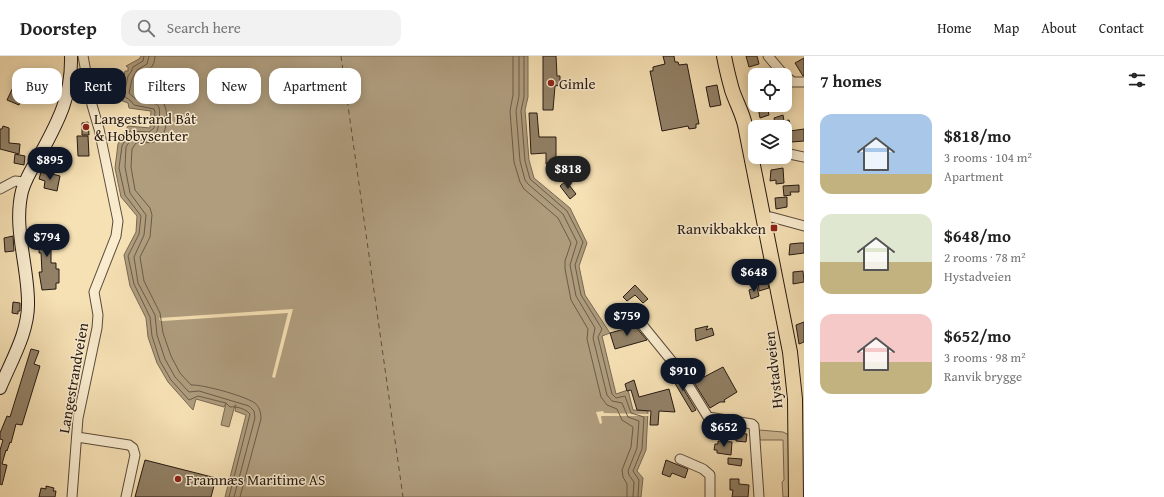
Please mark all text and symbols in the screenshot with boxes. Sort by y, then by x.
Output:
search box [121,10,401,46]
text: Doorstep [20,14,97,42]
icon: search [135,17,157,39]
text: Search here [167,17,241,38]
text: Home [937,18,972,38]
text: Map [994,18,1019,38]
text: About [1041,18,1077,38]
text: Contact [1099,18,1144,38]
chip: Buy [12,68,62,104]
chip: Rent [70,68,126,104]
chip: Filters [134,68,199,104]
chip: New [207,68,261,104]
chip: Apartment [269,68,361,104]
map controls [748,68,792,164]
button: locate [748,68,792,112]
text: 7 homes [820,68,882,93]
icon: filters [1126,69,1148,91]
place label: Gimle [559,73,596,94]
marker: Gimle [546,78,556,88]
place label: Langestrand Båt & Hobbysenter [94,108,197,146]
button: layers [748,120,792,164]
marker: Langestrand Båt & Hobbysenter [81,122,91,132]
text: $818/mo [944,123,1011,148]
icon: home [852,130,900,178]
pin: $895 [26,147,74,181]
text: 3 rooms · 104 m² [944,148,1032,167]
text: $895 [37,150,63,169]
pin: $818 [544,156,592,190]
text: $818 [555,159,581,178]
text: Apartment [944,167,1004,186]
place label: Ranvikbakken [677,218,767,239]
marker: Ranvikbakken [769,223,779,233]
text: $648/mo [944,223,1011,248]
pin: $794 [23,224,71,258]
text: $794 [34,227,60,246]
icon: home [852,230,900,278]
text: 2 rooms · 78 m² [944,248,1026,267]
pin: $648 [730,259,778,293]
text: $648 [741,262,767,281]
text: Hystadveien [944,267,1011,286]
pin: $759 [603,303,651,337]
text: $759 [614,306,640,325]
street label: Langestrandveien [53,320,93,435]
text: $652/mo [944,323,1011,348]
street label: Hystadveien [758,330,787,410]
icon: home [852,330,900,378]
text: 3 rooms · 98 m² [944,348,1026,367]
pin: $910 [659,358,707,392]
text: $910 [670,361,696,380]
text: Ranvik brygge [944,367,1022,386]
pin: $652 [700,414,748,448]
text: $652 [711,417,737,436]
place label: Framnæs Maritime AS [186,469,325,490]
marker: Framnæs Maritime AS [173,474,183,484]

